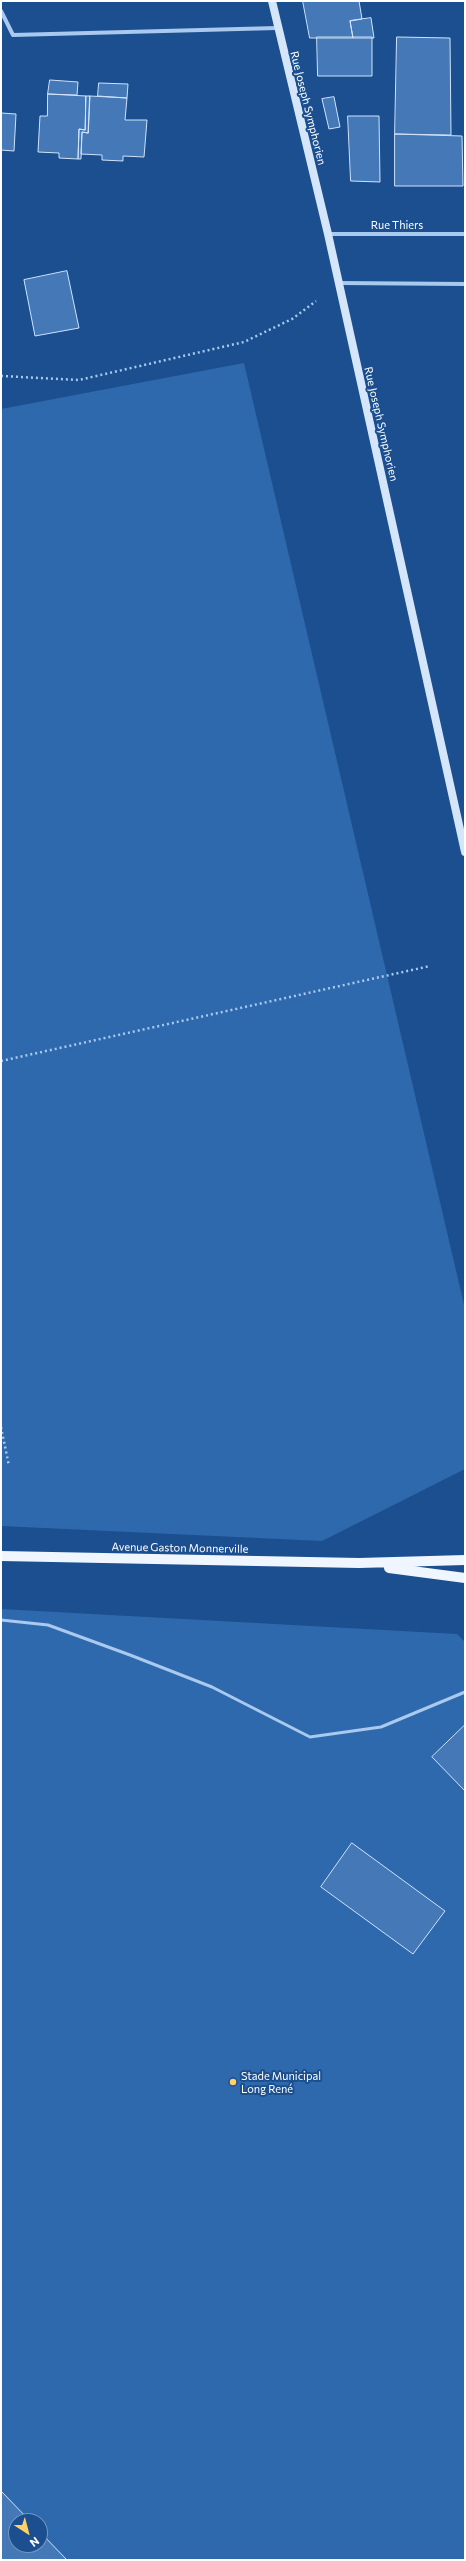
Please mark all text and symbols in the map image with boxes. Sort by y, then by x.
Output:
street label: Rue Joseph Symphorien [287,50,329,166]
street label: Rue Thiers [371,218,423,232]
street label: Rue Joseph Symphorien [361,366,401,482]
street label: Avenue Gaston Monnerville [112,1540,248,1556]
place label: Stade Municipal Long René [241,2069,321,2095]
marker: Stade Municipal Long René [228,2077,238,2087]
north arrow [8,2513,48,2553]
text: N [28,2535,42,2550]

